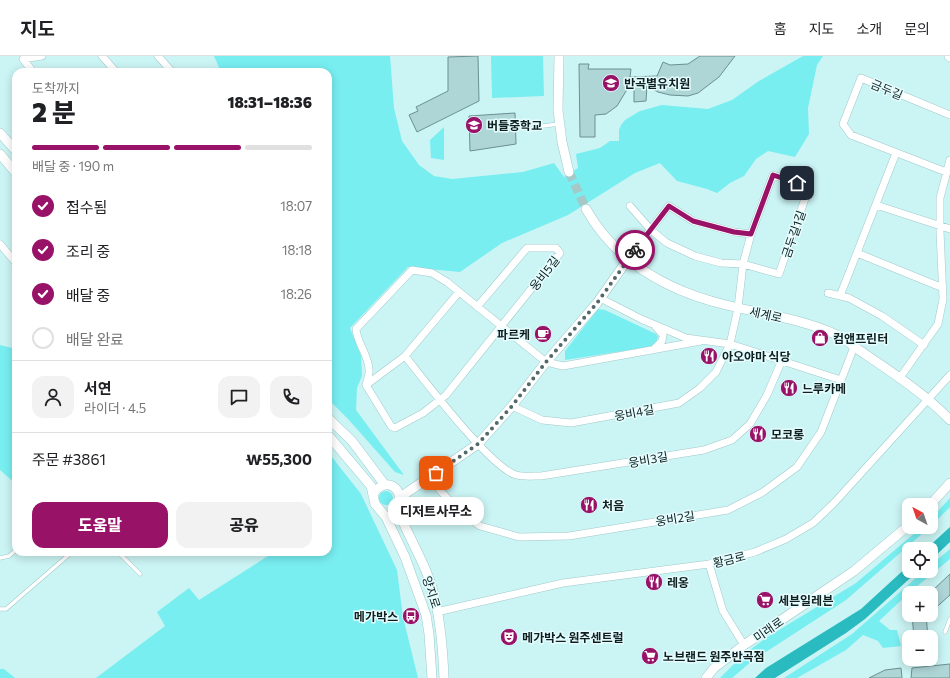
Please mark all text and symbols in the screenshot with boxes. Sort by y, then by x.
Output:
text: 지도 [20,17,55,40]
text: 홈 [774,20,787,37]
text: 지도 [809,20,834,37]
text: 소개 [856,20,882,37]
text: 문의 [904,20,930,37]
school or university icon: 반곡별유치원 [601,73,621,93]
place label: 반곡별유치원 [624,76,690,90]
street label: 금두길 [869,76,905,102]
text: 도착까지 [32,80,80,96]
text: 18:31–18:36 [227,93,312,111]
text: 2 분 [32,96,76,127]
school or university icon: 버들중학교 [464,115,484,135]
place label: 버들중학교 [487,118,542,132]
text: 배달 중 · 190 m [32,158,114,174]
pin [780,166,814,200]
icon: home [786,172,808,194]
icon: check [32,195,54,217]
text: 접수됨 [66,198,107,216]
text: 18:07 [280,198,312,214]
street label: 금두길1길 [778,208,808,260]
courier [615,230,655,270]
icon: check [32,239,54,261]
icon: bike [624,239,646,261]
text: 조리 중 [66,242,110,260]
text: 18:18 [282,242,312,258]
street label: 웅비5길 [526,253,562,293]
icon: check [32,283,54,305]
text: 배달 중 [66,286,110,304]
text: 18:26 [280,286,312,302]
street label: 세계로 [748,303,784,325]
cafe icon: 파르케 [533,324,553,344]
place label: 파르케 [497,327,530,341]
shop icon: 컴앤프린터 [810,328,830,348]
text: 배달 완료 [66,330,124,348]
place label: 컴앤프린터 [833,331,888,345]
restaurant icon: 아오야마 식당 [699,346,719,366]
place label: 아오야마 식당 [722,349,791,363]
button: person [32,376,74,418]
button: chat [218,376,260,418]
button: phone [270,376,312,418]
restaurant icon: 느루카메 [779,378,799,398]
text: 서연 [84,379,112,397]
place label: 느루카메 [802,381,846,395]
text: 라이더 · 4.5 [84,400,146,416]
street label: 웅비4길 [613,401,655,423]
restaurant icon: 모코롱 [748,424,768,444]
place label: 모코롱 [771,427,804,441]
street label: 웅비3길 [627,449,669,469]
text: 주문 #3861 [32,450,106,468]
text: ₩55,300 [246,450,312,468]
pin [419,456,453,490]
icon: bag [425,462,447,484]
restaurant icon: 처음 [579,495,599,515]
callout: 디저트사무소 [388,497,484,525]
place label: 처음 [602,498,624,512]
north arrow [902,498,938,534]
map controls [902,498,938,666]
button: 도움말 [32,502,168,548]
button: 공유 [176,502,312,548]
text: 디저트사무소 [400,503,472,519]
street label: 웅비2길 [654,508,696,528]
button: locate [902,542,938,578]
street label: 황금로 [711,548,747,570]
restaurant icon: 레옹 [644,572,664,592]
street label: 양지로 [420,574,444,610]
place label: 레옹 [667,575,689,589]
button: + [902,586,938,622]
supermarket icon: 세븐일레븐 [755,590,775,610]
place label: 세븐일레븐 [778,593,833,607]
bus stop icon: 메가박스 [401,606,421,626]
place label: 메가박스 [354,609,398,623]
street label: 미래로 [750,614,786,644]
theatre icon: 메가박스 원주센트럴 [499,627,519,647]
place label: 메가박스 원주센트럴 [522,630,624,644]
button: − [902,630,938,666]
supermarket icon: 노브랜드 원주반곡점 [640,646,660,666]
place label: 노브랜드 원주반곡점 [663,649,765,663]

